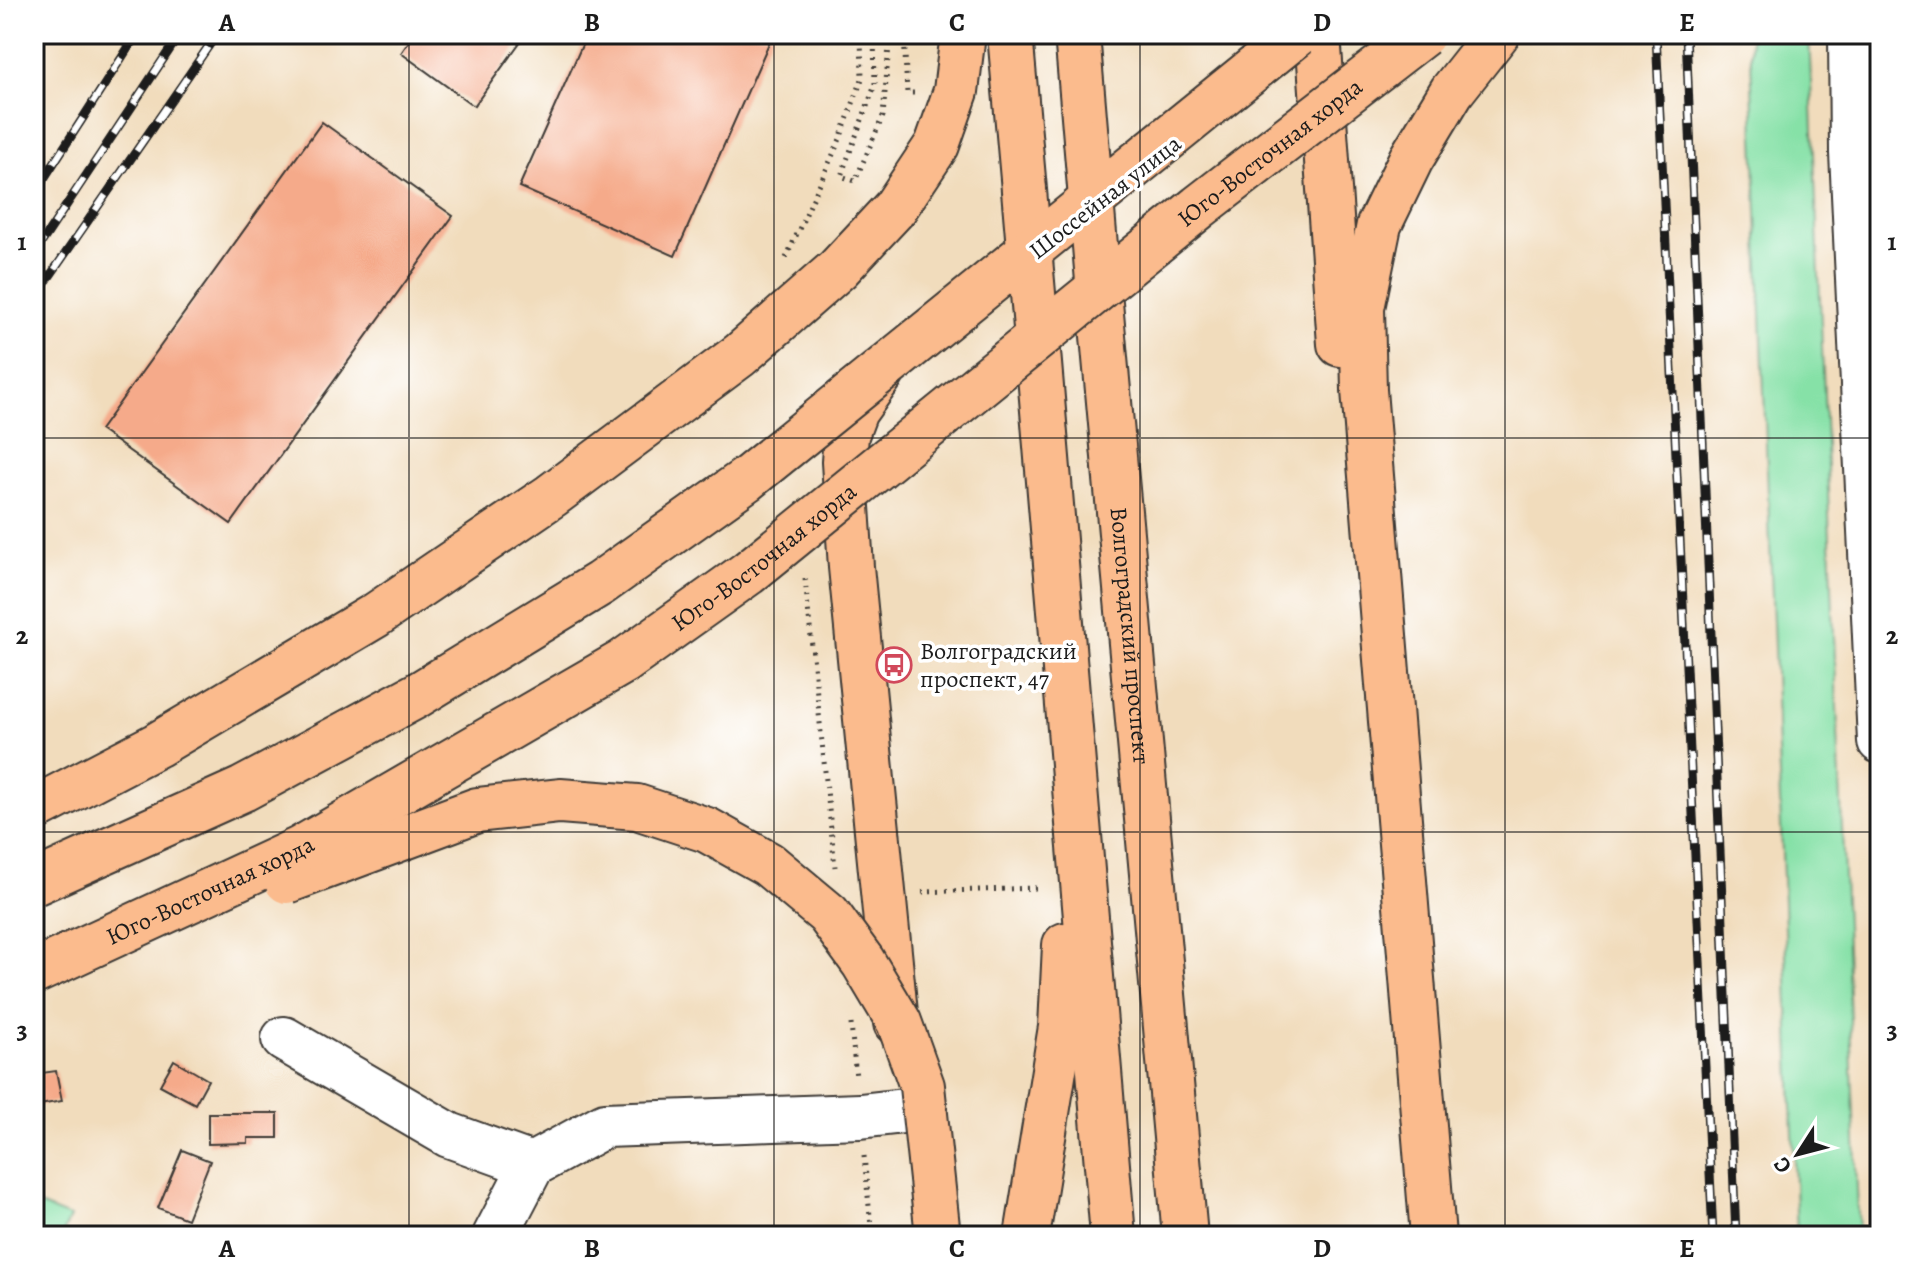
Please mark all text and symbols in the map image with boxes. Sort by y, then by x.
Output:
text: A [218,5,236,40]
text: B [584,5,600,40]
text: C [949,5,965,40]
text: D [1313,5,1331,40]
text: E [1679,5,1695,40]
street label: Юго-Восточная хорда [1171,71,1369,234]
street label: Шоссейная улица [1022,127,1188,267]
text: 1 [17,224,27,259]
text: 1 [1887,224,1897,259]
street label: Юго-Восточная хорда [665,475,863,639]
street label: Волгоградский проспект [1103,506,1158,766]
text: 2 [16,618,29,653]
text: 2 [1886,618,1899,653]
place label: Волгоградский проспект, 47 [920,635,1077,695]
bus stop icon: Волгоградский проспект, 47 [875,646,913,684]
street label: Юго-Восточная хорда [101,828,320,953]
text: 3 [16,1012,28,1047]
text: 3 [1886,1012,1898,1047]
north arrow [1758,1114,1838,1194]
text: С [1767,1151,1799,1179]
text: A [218,1231,236,1266]
text: B [584,1231,600,1266]
text: C [949,1231,965,1266]
text: D [1313,1231,1331,1266]
text: E [1679,1231,1695,1266]

